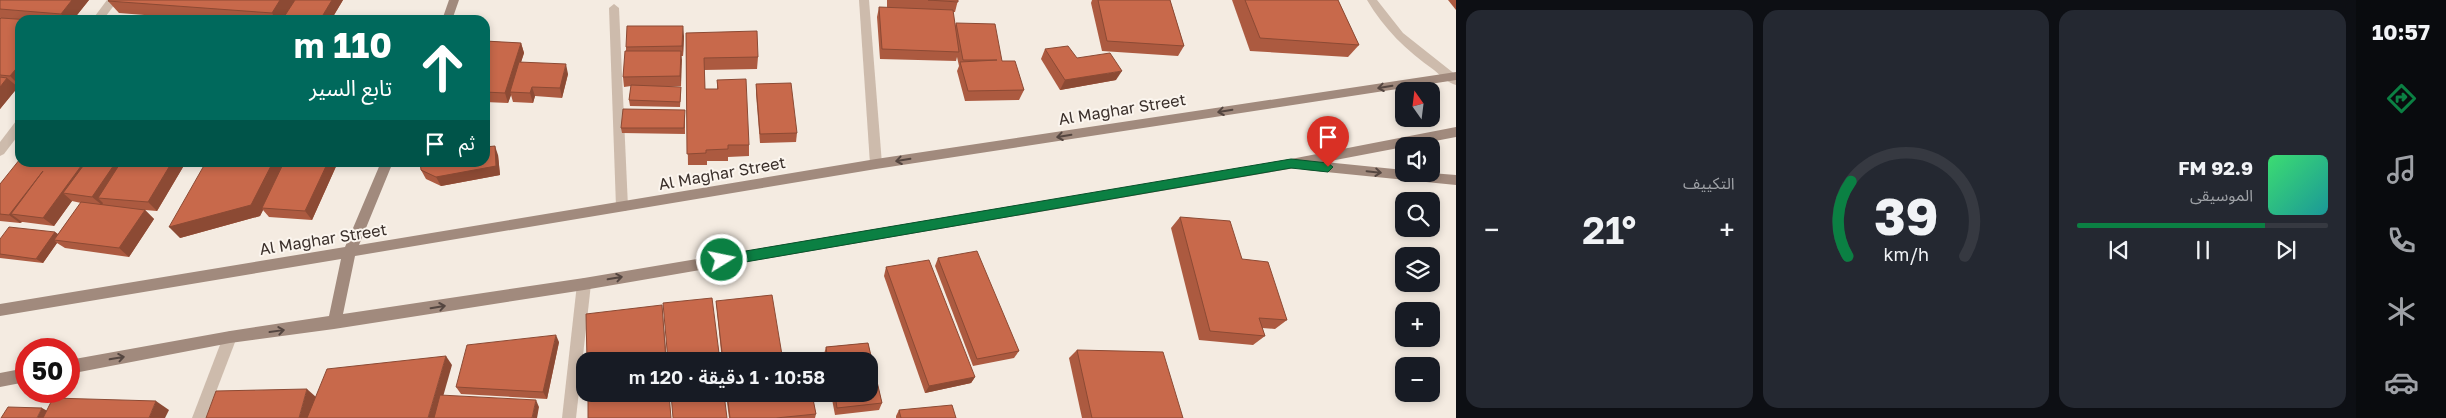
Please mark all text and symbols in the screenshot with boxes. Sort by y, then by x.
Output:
text: 10:57 [2372,18,2430,45]
text: 110 m [294,24,392,66]
icon: ahead [410,35,475,100]
text: تابع السير [309,74,392,101]
icon: directions [2384,81,2419,116]
one-way arrow [1377,82,1393,92]
north arrow [1395,82,1440,128]
map controls [1395,82,1440,402]
street label: Al Maghar Street [1057,89,1187,129]
one-way arrow [1217,106,1233,116]
pin [1307,116,1349,167]
icon: arrive [1314,123,1342,151]
icon: arrive [421,130,449,158]
text: ثم [459,131,475,154]
one-way arrow [1056,131,1072,141]
button: sound [1395,137,1440,182]
street label: Al Maghar Street [657,152,787,194]
icon: music [2384,152,2419,187]
one-way arrow [896,156,912,166]
text: 92.9 FM [2178,156,2253,179]
one-way arrow [1366,167,1382,177]
text: التكييف [1683,173,1735,193]
text: 39 [1874,184,1938,246]
text: الموسيقى [2190,185,2253,205]
button: search [1395,192,1440,237]
text: 21° [1582,207,1636,252]
text: − [1484,213,1499,246]
text: + [1719,213,1735,246]
street label: Al Maghar Street [258,219,388,259]
icon: phone [2384,223,2419,258]
position arrow [695,233,747,285]
icon: previous [2105,236,2133,264]
icon: pause [2189,236,2217,264]
icon: next [2272,236,2300,264]
text: km/h [1883,243,1929,265]
button: layers [1395,247,1440,292]
one-way arrow [607,273,623,283]
icon: climate [2384,294,2419,329]
one-way arrow [429,301,445,311]
button: + [1395,302,1440,347]
one-way arrow [269,326,285,336]
speed limit sign: 50 [15,338,80,403]
one-way arrow [108,353,124,363]
button: − [1395,357,1440,402]
text: 10:58 · 1 دقيقة · 120 m [629,365,825,388]
icon: car [2384,365,2419,400]

